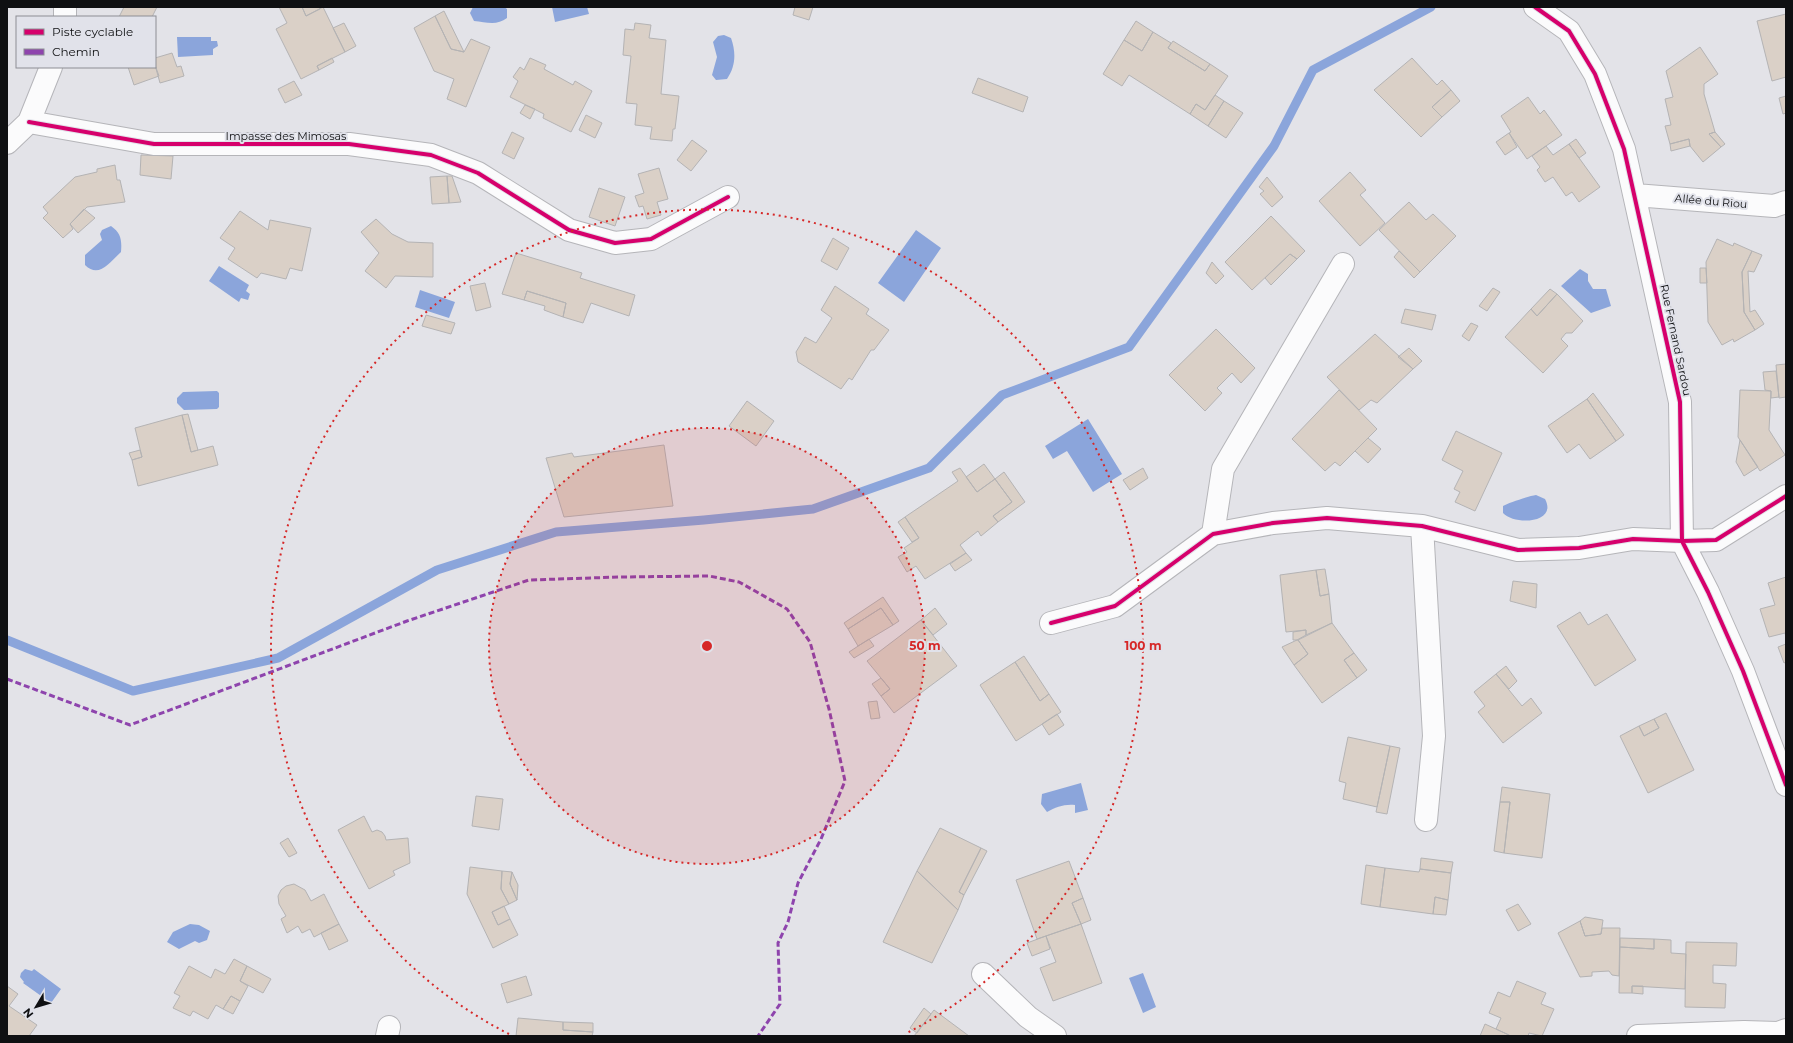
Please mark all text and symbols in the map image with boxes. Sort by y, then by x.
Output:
legend [16,16,156,68]
text: Piste cyclable [52,24,133,39]
text: Chemin [52,44,100,59]
street label: Impasse des Mimosas [226,129,347,143]
street label: Allée du Riou [1674,191,1748,211]
street label: Rue Fernand Sardou [1657,283,1695,397]
text: 50 m [909,638,941,653]
text: 100 m [1125,638,1161,653]
centre of rings [700,639,714,653]
north arrow [16,987,56,1027]
text: N [20,1005,36,1021]

